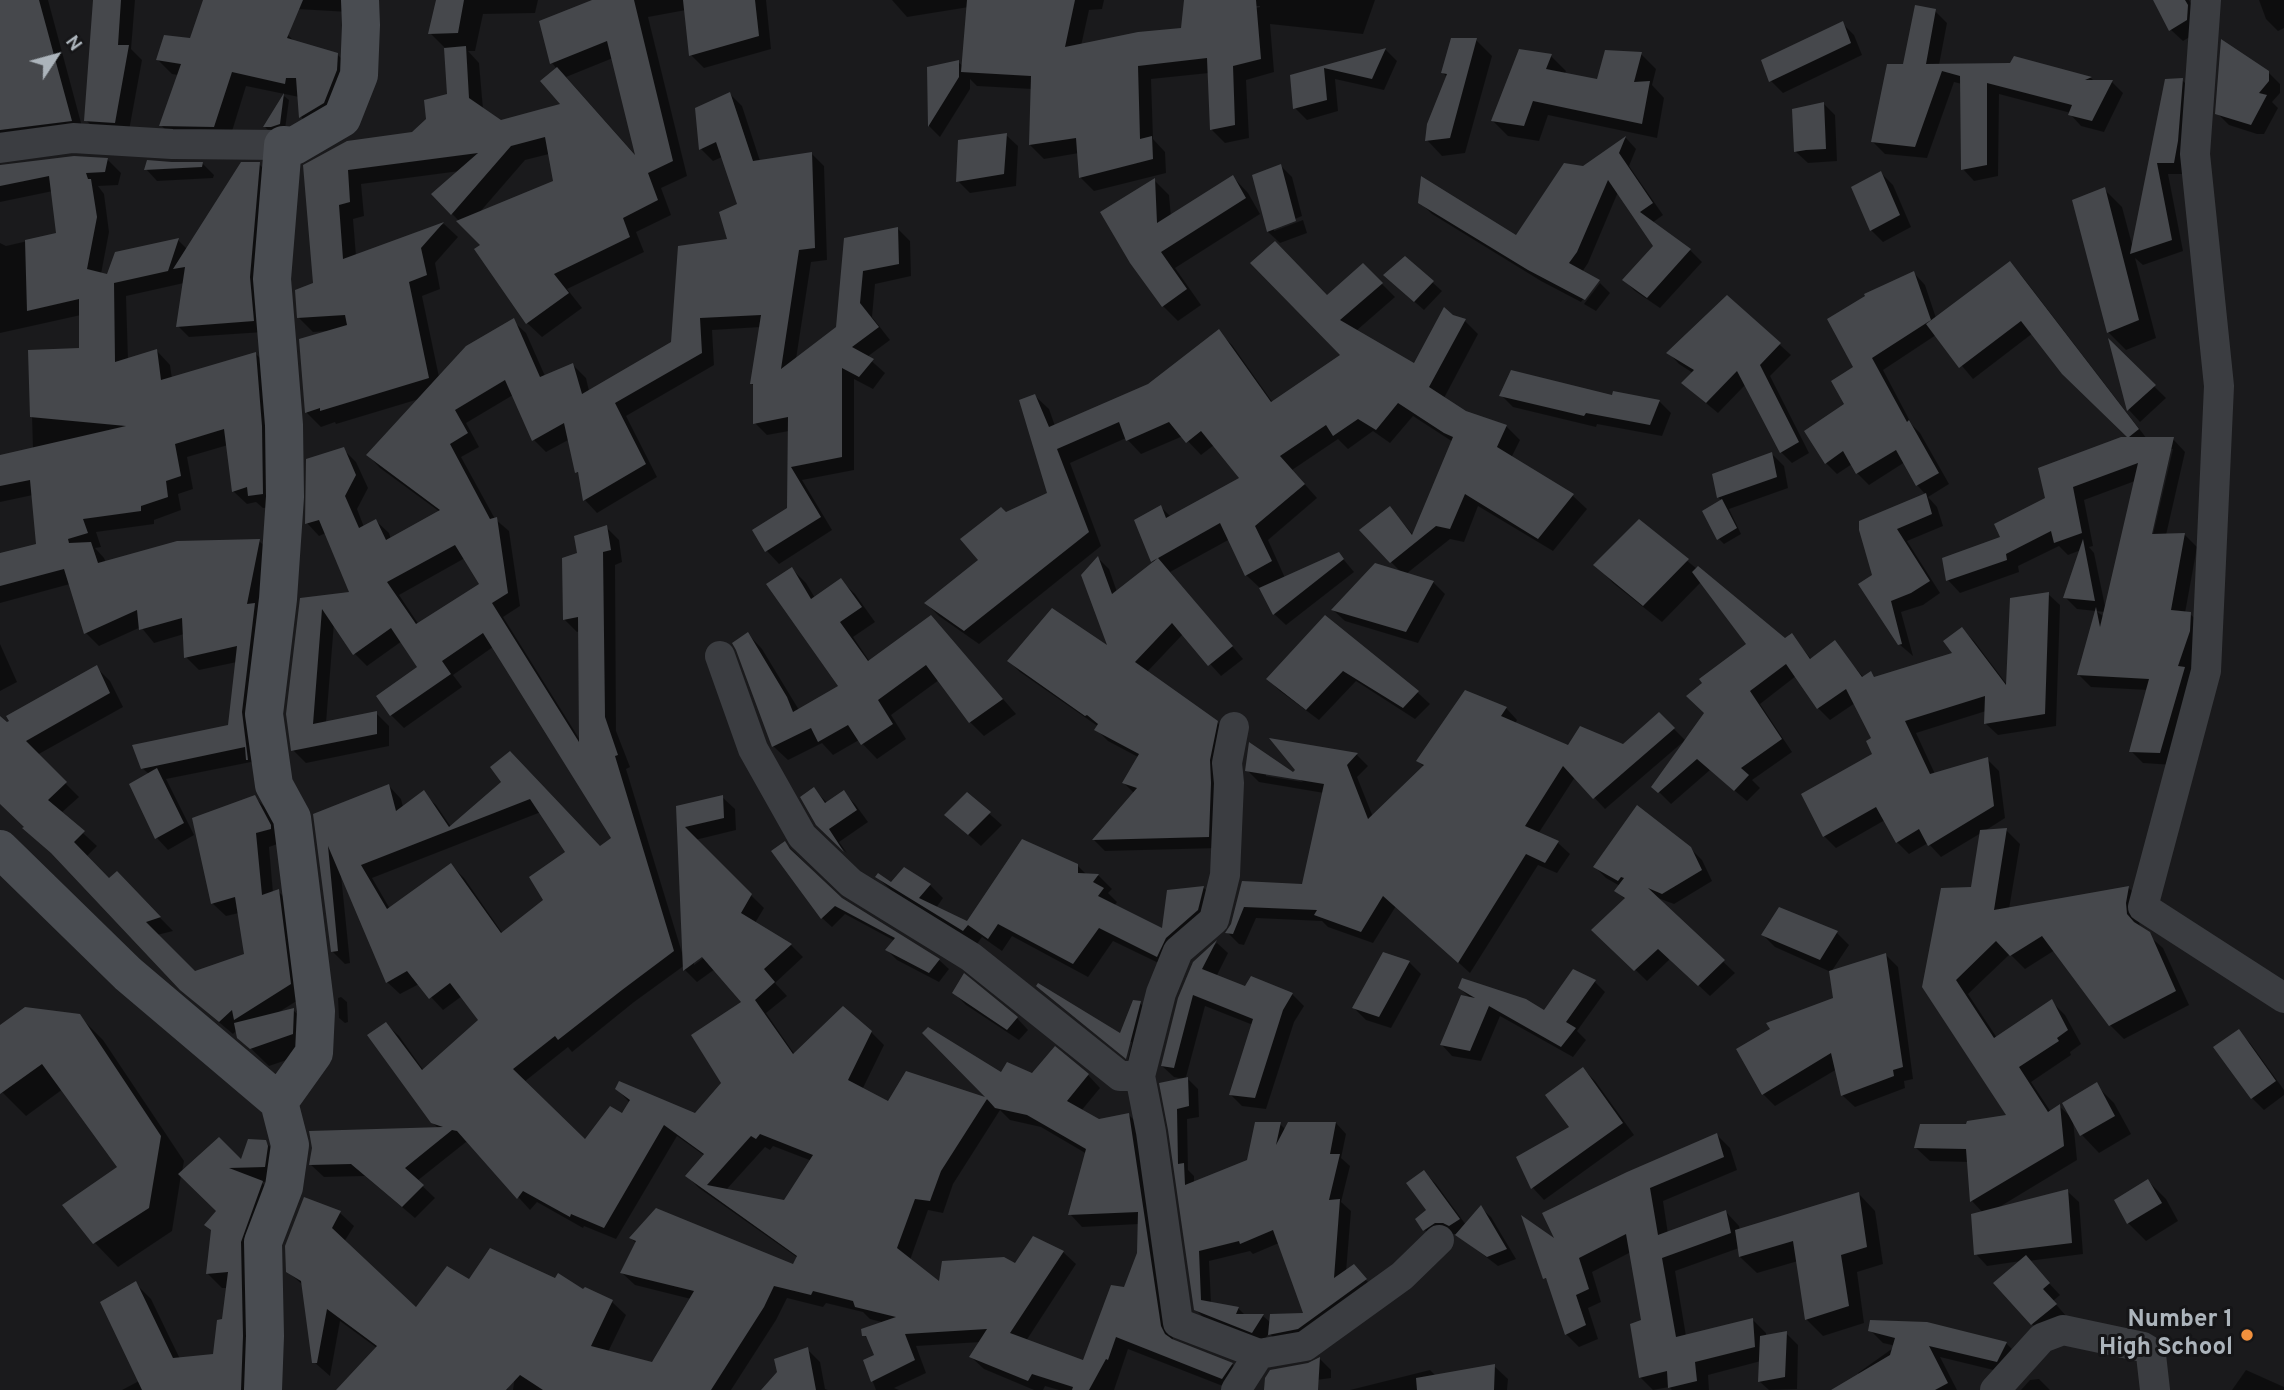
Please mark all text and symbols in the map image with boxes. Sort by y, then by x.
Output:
north arrow [21,21,91,91]
text: N [59,31,87,56]
place label: Number 1 High School [2099,1307,2233,1363]
marker: Number 1 High School [2239,1327,2255,1343]

